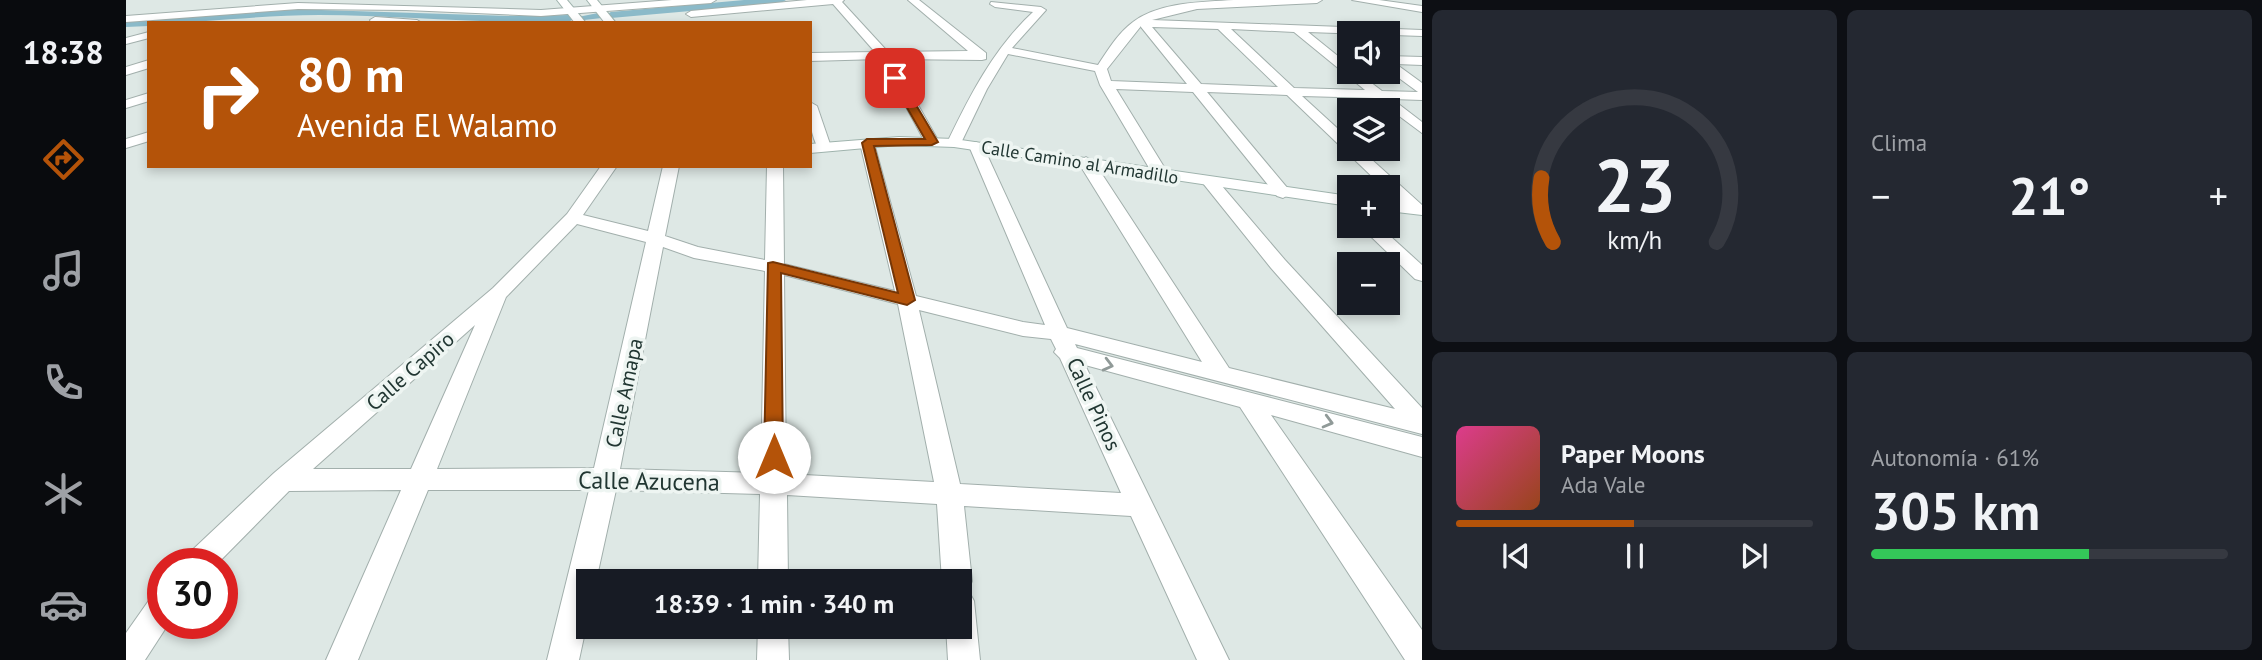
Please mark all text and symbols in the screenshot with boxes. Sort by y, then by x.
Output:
map controls [1337,21,1400,315]
button: sound [1337,21,1400,84]
text: 18:38 [22,31,104,73]
text: 80 m [297,42,404,106]
pin [865,48,925,108]
icon: right [182,49,273,140]
icon: arrive [876,59,914,97]
button: layers [1337,98,1400,161]
text: Avenida El Walamo [297,104,557,146]
text: Clima [1871,128,1927,157]
icon: directions [39,135,88,184]
street label: Calle Camino al Armadillo [980,135,1180,189]
text: 23 [1593,138,1676,232]
text: 21° [2009,162,2090,229]
text: − [1871,171,1890,220]
text: + [2209,171,2228,220]
button: + [1337,175,1400,238]
text: km/h [1607,224,1662,256]
icon: music [39,246,88,295]
button: − [1337,252,1400,315]
street label: Calle Capiro [360,325,460,417]
street label: Calle Amapa [599,336,649,450]
street label: Calle Pinos [1061,353,1127,455]
one-way arrow [1102,357,1114,371]
icon: phone [39,358,88,407]
one-way arrow [1322,414,1334,428]
position arrow [737,420,811,494]
text: Paper Moons [1561,437,1705,470]
text: Autonomía · 61% [1871,443,2039,472]
street label: Calle Azucena [578,464,720,498]
icon: climate [39,469,88,518]
text: Ada Vale [1561,470,1645,499]
text: 305 km [1871,477,2040,544]
icon: previous [1497,537,1535,575]
icon: pause [1616,537,1654,575]
icon: next [1735,537,1773,575]
speed limit sign: 30 [147,548,238,639]
icon: car [39,580,88,629]
text: 18:39 · 1 min · 340 m [654,587,894,620]

